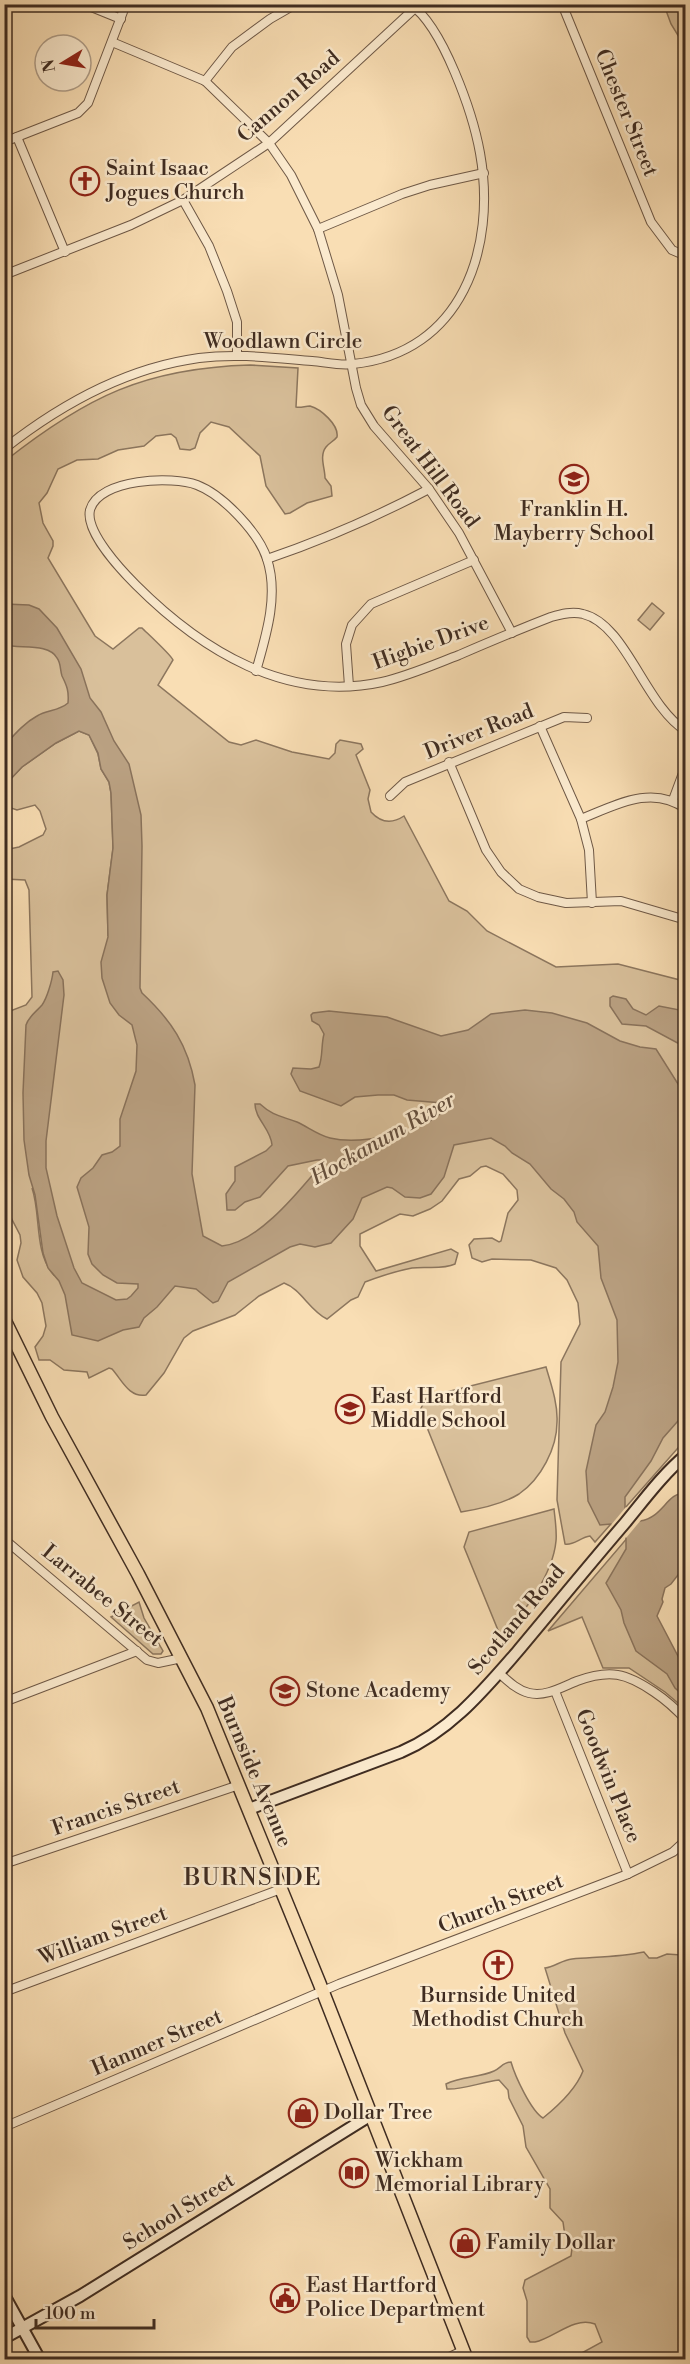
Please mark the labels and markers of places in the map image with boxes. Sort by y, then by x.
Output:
place label: Saint Isaac Jogues Church [105,156,245,206]
church icon: Saint Isaac Jogues Church [69,165,101,197]
school or university icon: Franklin H. Mayberry School [558,463,590,495]
place label: Franklin H. Mayberry School [494,497,654,547]
place label: East Hartford Middle School [371,1384,506,1434]
school or university icon: East Hartford Middle School [334,1393,366,1425]
school or university icon: Stone Academy [269,1675,301,1707]
place label: Stone Academy [306,1678,451,1704]
church icon: Burnside United Methodist Church [482,1949,514,1981]
place label: Burnside United Methodist Church [412,1983,584,2033]
shop icon: Dollar Tree [287,2097,319,2129]
place label: Dollar Tree [324,2100,433,2126]
place label: Wickham Memorial Library [374,2148,545,2198]
library icon: Wickham Memorial Library [338,2157,370,2189]
shop icon: Family Dollar [449,2227,481,2259]
place label: Family Dollar [486,2230,616,2256]
place label: East Hartford Police Department [306,2273,486,2323]
public building icon: East Hartford Police Department [269,2282,301,2314]

